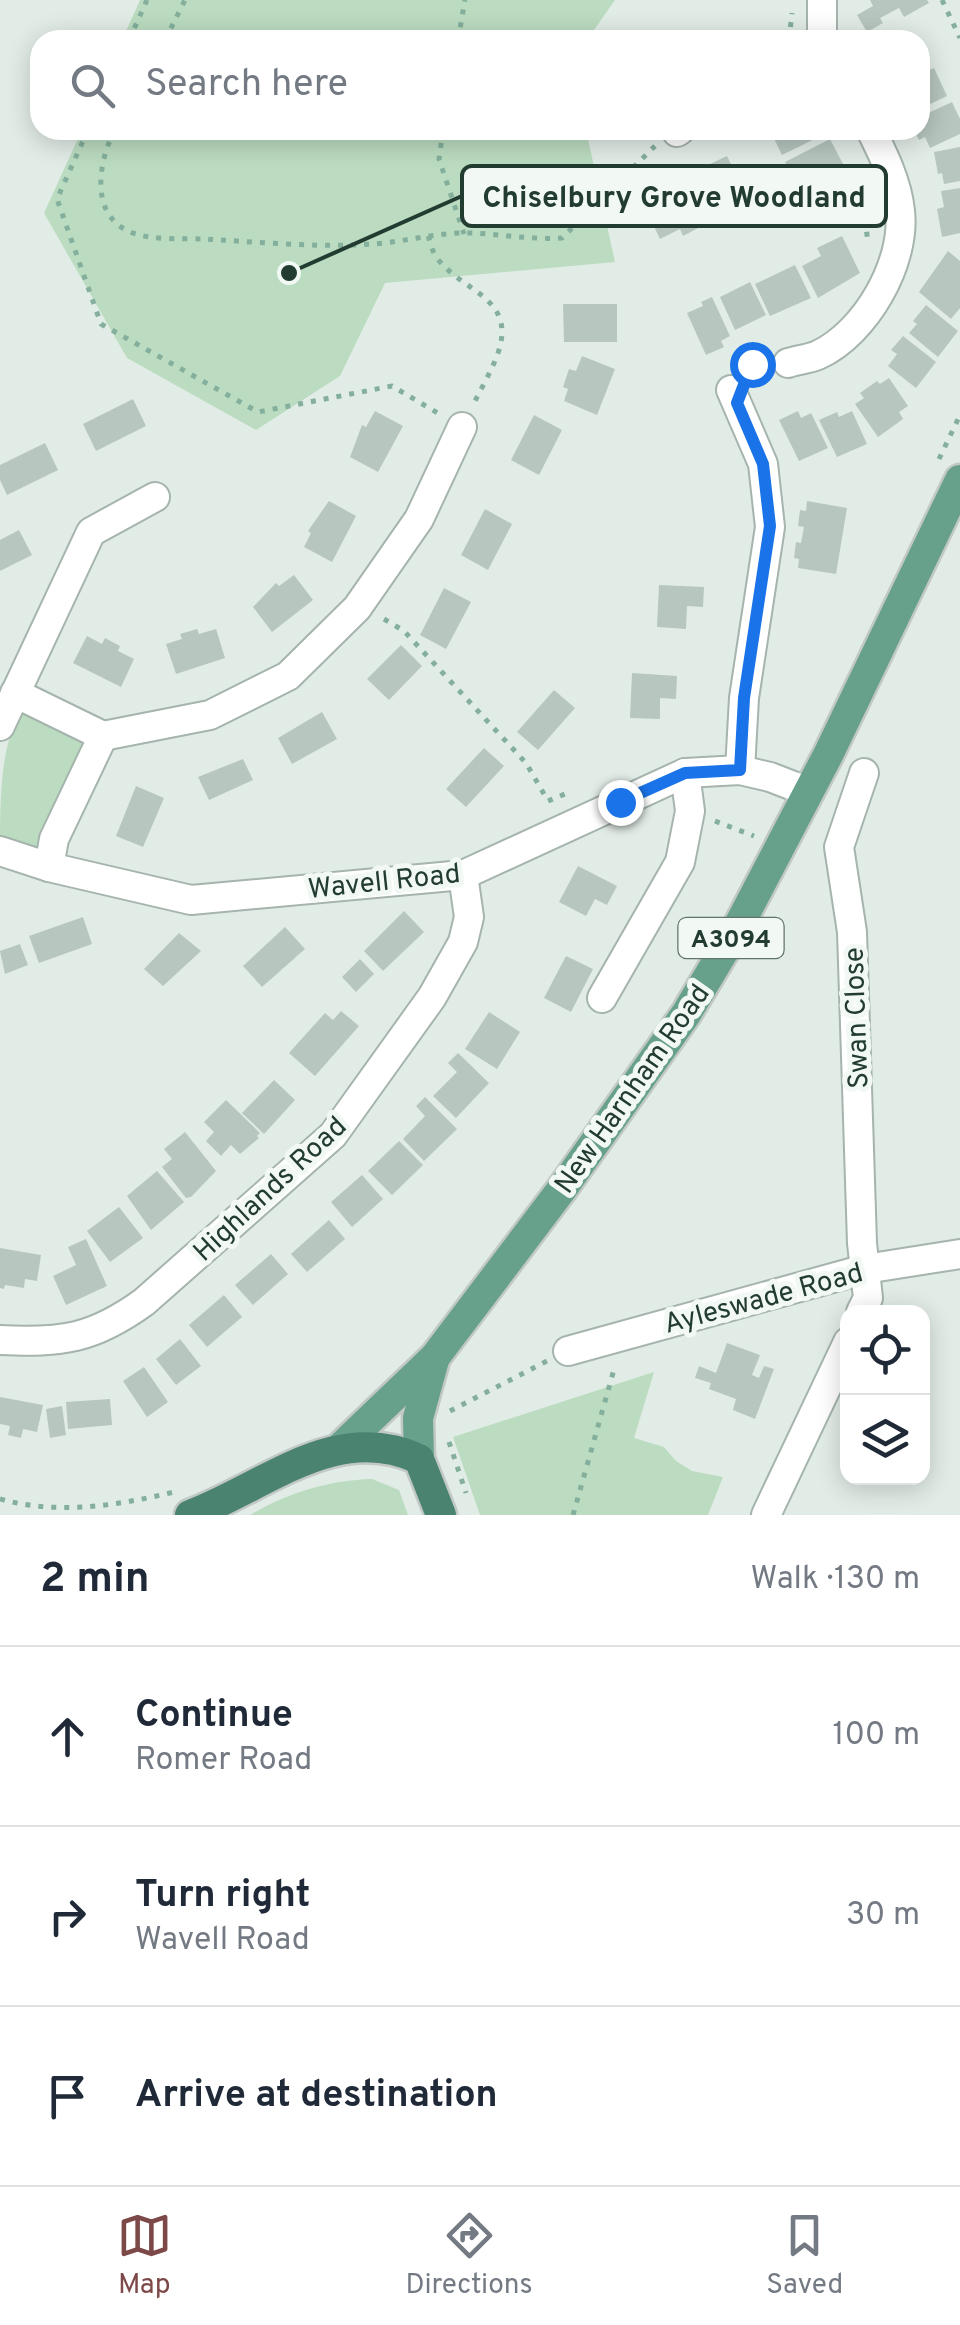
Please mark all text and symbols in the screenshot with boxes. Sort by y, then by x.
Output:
search box [30,30,930,140]
icon: search [65,58,120,113]
text: Search here [145,61,348,110]
callout: Chiselbury Grove Woodland [462,166,886,226]
text: Chiselbury Grove Woodland [482,181,866,218]
route start [730,342,776,388]
route end [598,780,644,826]
street label: Wavell Road [306,857,462,909]
road number: A3094 [678,918,784,958]
street label: Swan Close [838,946,878,1089]
street label: New Harnham Road [548,978,719,1202]
street label: Highlands Road [187,1110,355,1271]
street label: Ayleswade Road [660,1256,867,1344]
map controls [840,1305,930,1485]
button: locate [840,1305,930,1395]
button: layers [840,1395,930,1485]
text: 2 min [40,1554,150,1607]
text: Walk · 130 m [751,1560,920,1600]
text: Continue [135,1692,293,1741]
icon: ahead [40,1709,95,1764]
text: 100 m [833,1716,920,1756]
text: Romer Road [135,1741,312,1781]
text: Turn right [135,1872,310,1921]
icon: right [40,1889,95,1944]
text: 30 m [846,1896,920,1936]
text: Wavell Road [135,1921,310,1961]
icon: arrive [40,2069,95,2124]
text: Arrive at destination [135,2072,498,2121]
tab: Map [117,2208,172,2304]
tab: Directions [405,2208,533,2304]
tab: Saved [766,2208,843,2304]

